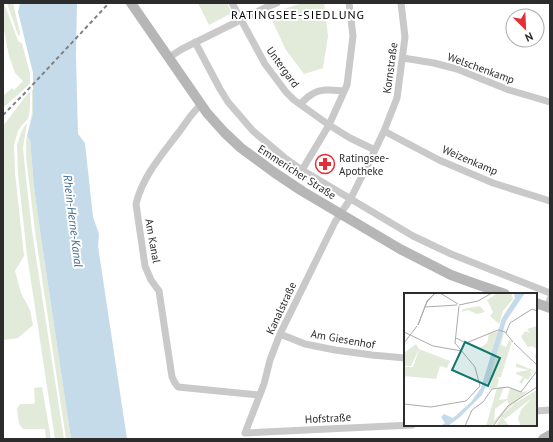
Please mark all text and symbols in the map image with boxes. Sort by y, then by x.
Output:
district label: RATINGSEE-SIEDLUNG [231,7,365,22]
north arrow [505,8,545,48]
text: N [523,29,535,45]
street label: Kornstraße [379,41,401,94]
street label: Untergard [263,44,303,90]
street label: Welschenkamp [446,49,516,87]
street label: Emmericher Straße [255,142,339,203]
street label: Weizenkamp [440,142,500,178]
place label: Ratingsee- Apotheke [339,151,389,178]
pharmacy icon: Ratingsee- Apotheke [314,153,336,175]
water label: Rhein-Herne-Kanal [60,174,87,269]
street label: Am Kanal [142,218,164,265]
street label: Kanalstraße [263,279,299,336]
inset map [404,293,537,426]
street label: Am Giesenhof [310,326,377,352]
street label: Hofstraße [305,410,352,426]

